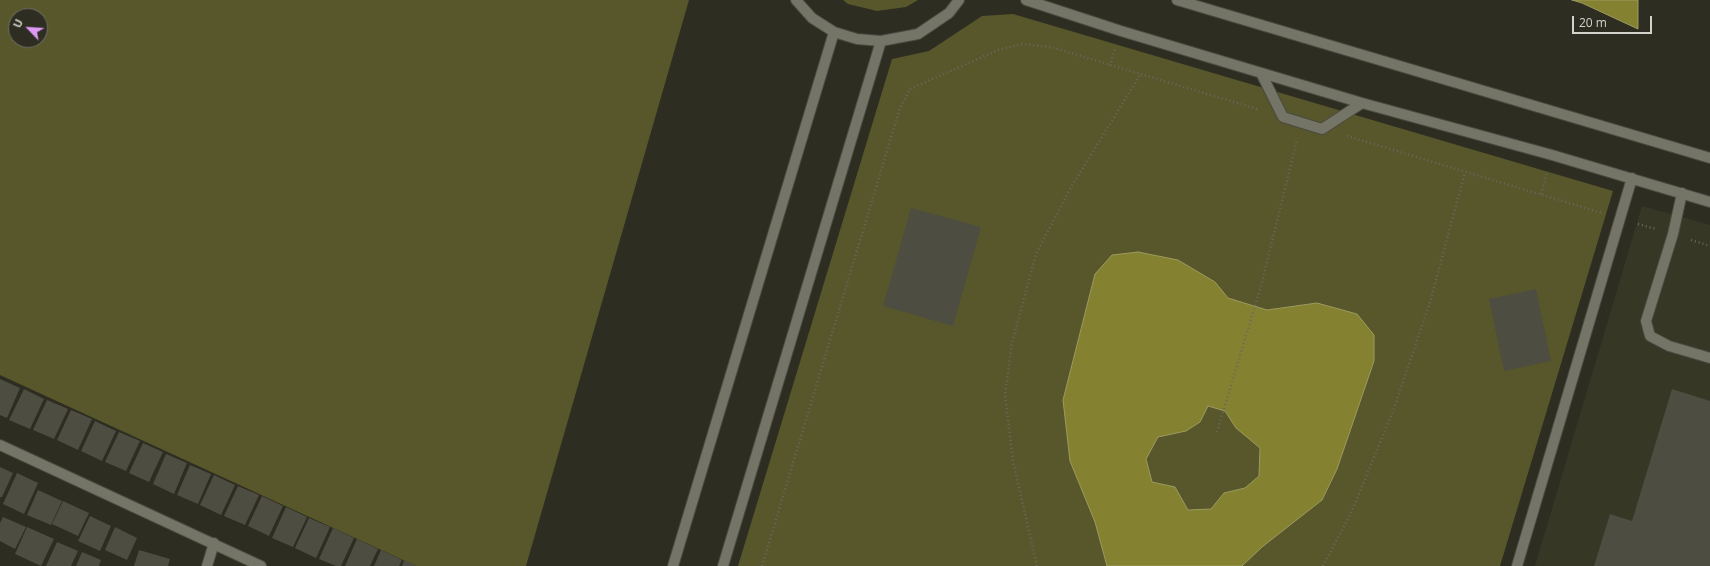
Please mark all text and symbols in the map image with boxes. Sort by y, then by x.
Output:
north arrow [8,8,48,48]
scale bar [1574,8,1654,34]
text: 20 m [1579,14,1607,31]
text: U [9,16,26,30]

